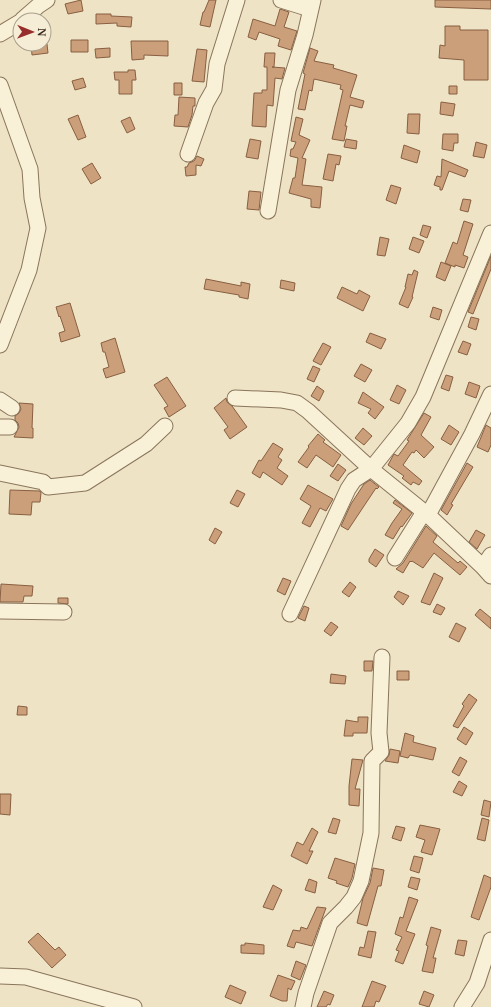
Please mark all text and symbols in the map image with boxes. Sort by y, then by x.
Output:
north arrow [12,12,52,52]
text: N [35,28,49,37]

